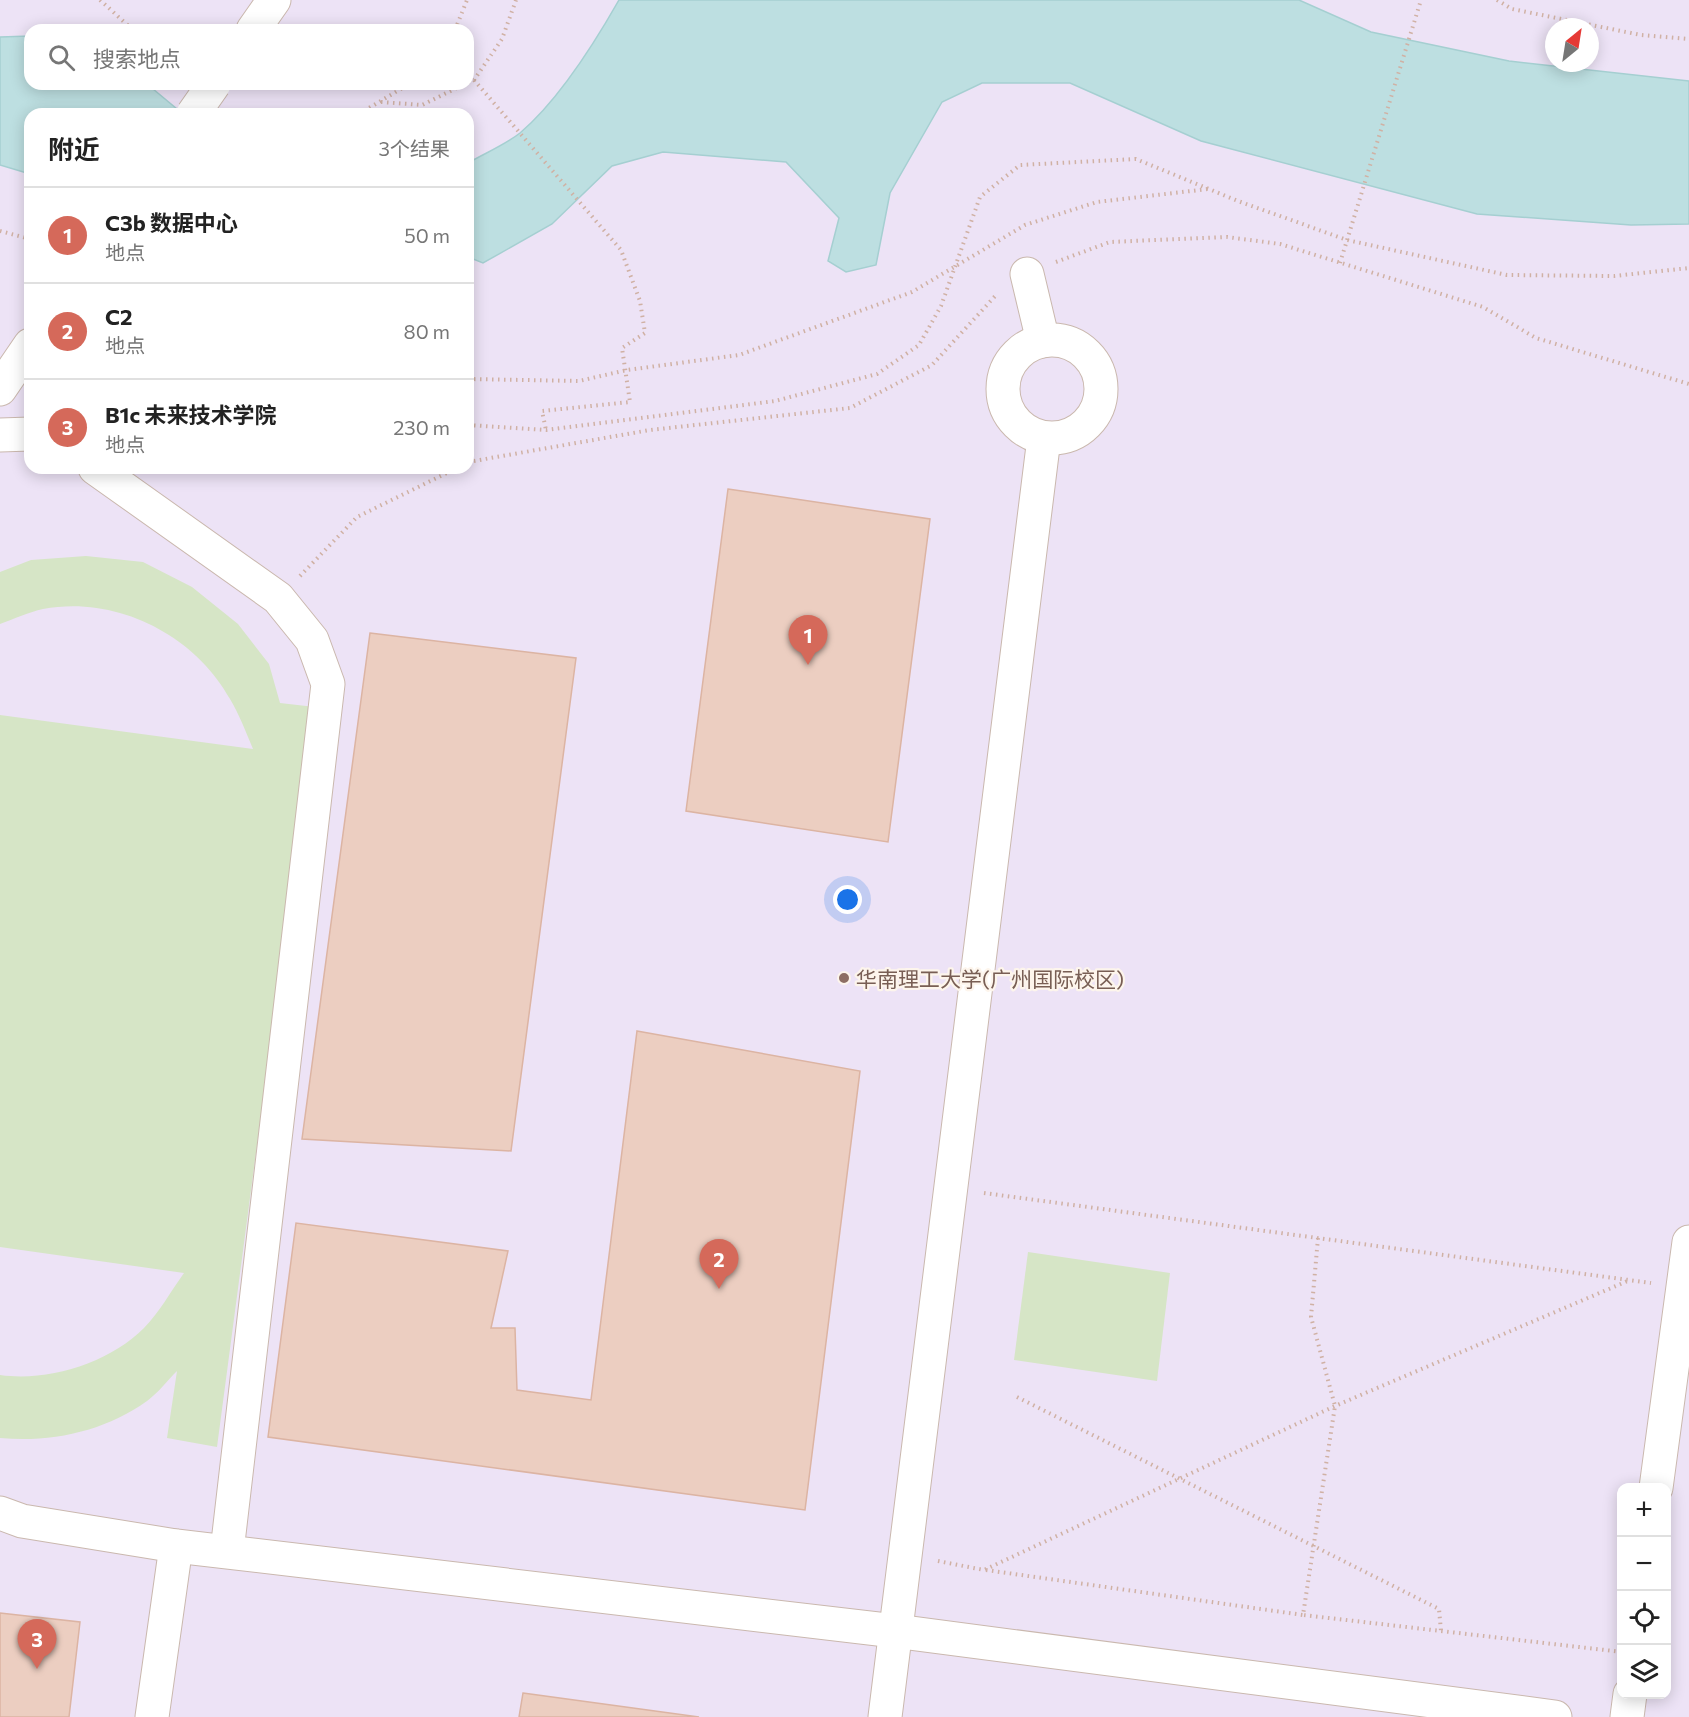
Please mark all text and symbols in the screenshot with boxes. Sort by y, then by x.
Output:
north arrow [1545,18,1599,72]
search box [24,24,474,90]
icon: search [45,41,78,74]
text: 搜索地点 [93,45,181,72]
text: 附近 [48,133,100,164]
text: 3个结果 [379,136,450,160]
text: C3b 数据中心 [105,209,238,236]
text: 1 [63,223,72,247]
text: 50 m [404,223,450,247]
text: 地点 [105,240,145,264]
text: C2 [105,303,133,330]
text: 2 [62,319,73,343]
text: 80 m [404,319,450,343]
text: 地点 [105,333,145,357]
text: B1c 未来技术学院 [105,401,276,428]
text: 3 [62,415,73,439]
text: 230 m [393,415,450,439]
text: 地点 [105,432,145,456]
pin: 1 [788,616,828,665]
your location [833,885,862,914]
place label: 华南理工大学(广州国际校区) [856,966,1124,991]
marker: 华南理工大学(广州国际校区) [837,971,851,985]
pin: 2 [700,1240,738,1289]
map controls [1617,1483,1671,1699]
button: + [1617,1483,1671,1537]
button: − [1617,1537,1671,1591]
button: locate [1617,1591,1671,1645]
pin: 3 [18,1620,57,1669]
button: layers [1617,1645,1671,1699]

